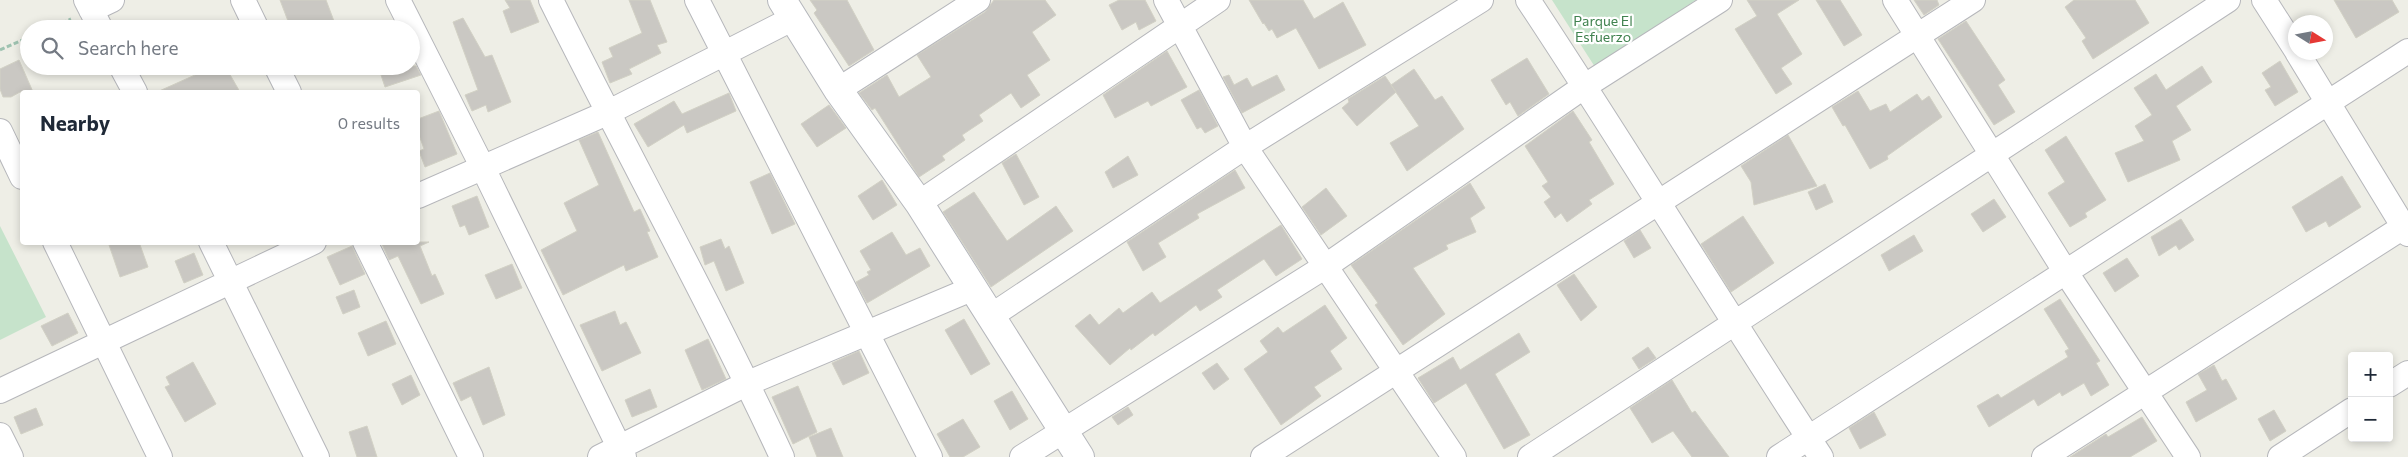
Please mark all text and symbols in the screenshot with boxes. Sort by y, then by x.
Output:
park label: Parque El Esfuerzo [1573,12,1633,45]
north arrow [2288,15,2333,60]
search box [20,20,420,75]
icon: search [38,34,66,62]
text: Search here [78,36,178,59]
text: Nearby [40,110,110,135]
text: 0 results [338,113,400,132]
map controls [2348,352,2393,442]
button: + [2348,352,2393,397]
button: − [2348,397,2393,442]

